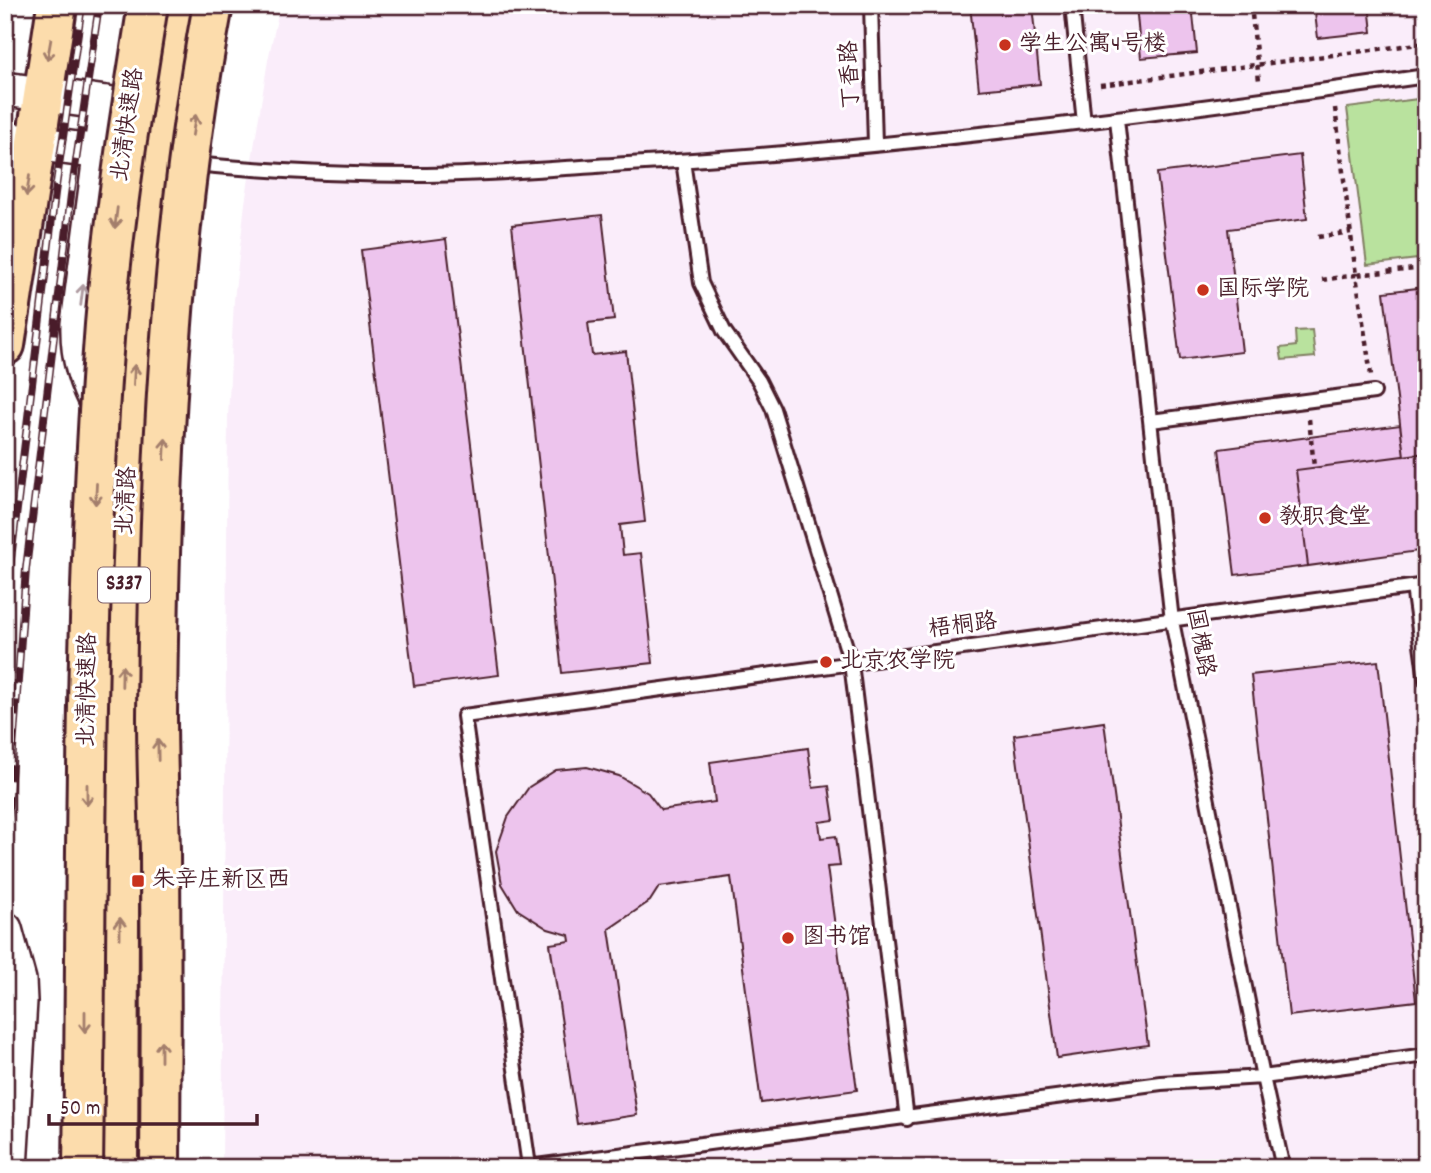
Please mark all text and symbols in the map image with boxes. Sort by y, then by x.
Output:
place label: 学生公寓4号楼 [1019,29,1167,62]
marker: 学生公寓4号楼 [997,37,1013,53]
one-way arrow [42,38,55,61]
street label: 丁香路 [834,40,870,110]
street label: 北清快速路 [105,66,153,184]
one-way arrow [188,114,201,137]
one-way arrow [21,174,34,197]
one-way arrow [110,206,123,229]
place label: 国际学院 [1217,274,1309,307]
marker: 国际学院 [1195,282,1211,298]
one-way arrow [75,284,88,307]
one-way arrow [128,365,141,387]
one-way arrow [158,437,171,460]
street label: 北清路 [110,466,146,536]
one-way arrow [89,482,102,505]
place label: 教职食堂 [1279,502,1371,535]
marker: 教职食堂 [1257,510,1273,526]
road number: S337 [98,568,150,602]
street label: 梧桐路 [927,606,999,648]
street label: 国槐路 [1177,606,1221,680]
street label: 北清快速路 [71,632,107,748]
place label: 北京农学院 [840,646,955,679]
marker: 北京农学院 [818,654,834,670]
one-way arrow [115,665,129,688]
one-way arrow [151,738,164,761]
one-way arrow [80,783,94,806]
place label: 朱辛庄新区西 [152,865,290,898]
marker: 朱辛庄新区西 [130,873,146,889]
one-way arrow [113,917,127,940]
place label: 图书馆 [802,922,871,955]
marker: 图书馆 [780,930,796,946]
one-way arrow [78,1010,92,1033]
one-way arrow [154,1039,167,1062]
scale bar [49,1082,257,1126]
text: 50 m [60,1095,100,1125]

